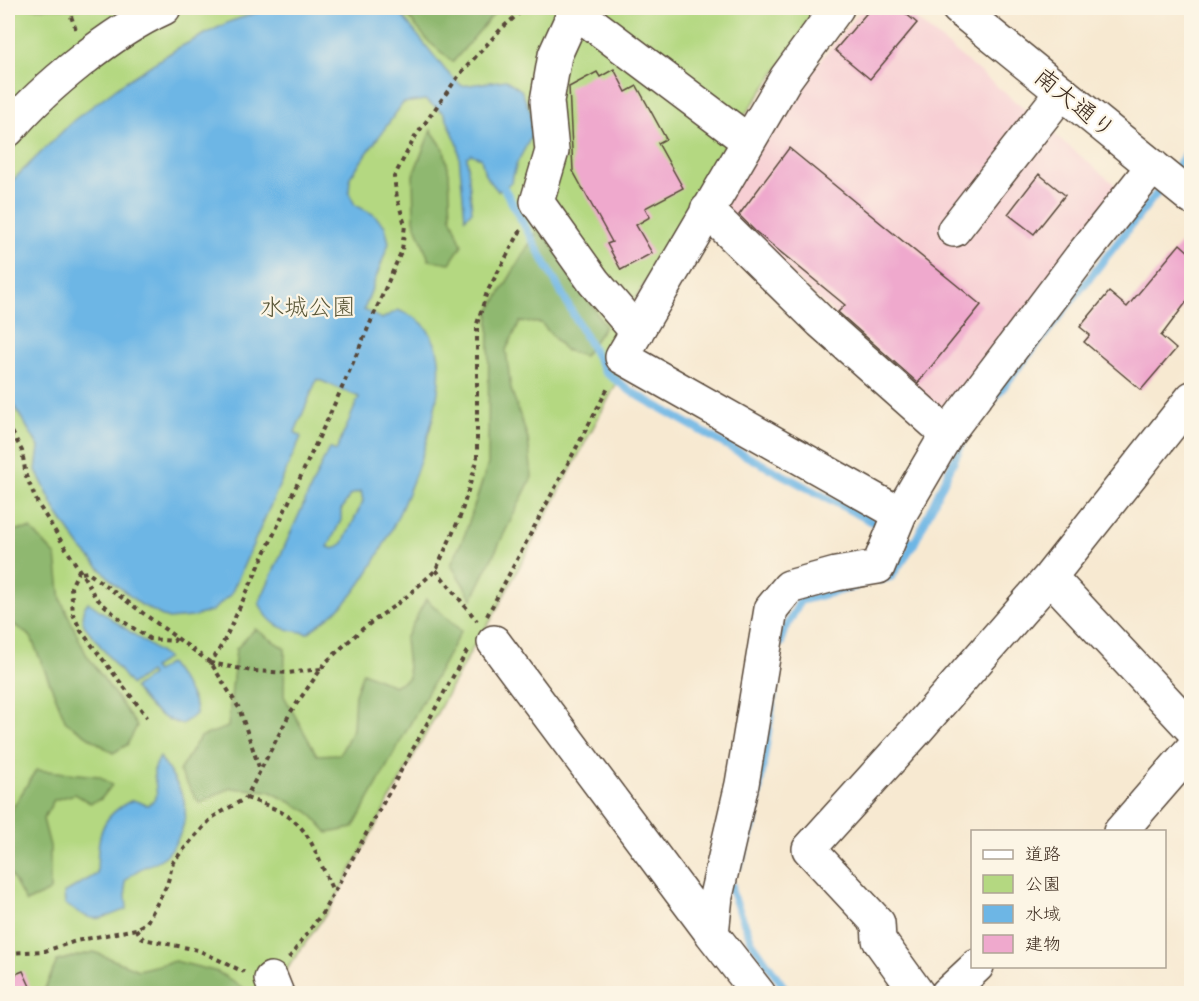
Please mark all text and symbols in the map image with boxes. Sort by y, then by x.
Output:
street label: 南大通り [1028,61,1122,145]
park label: 水城公園 [260,292,356,322]
legend [971,830,1166,968]
text: 道路 [1025,843,1061,865]
text: 公園 [1025,873,1061,895]
text: 水域 [1025,903,1061,925]
text: 建物 [1025,933,1061,955]

